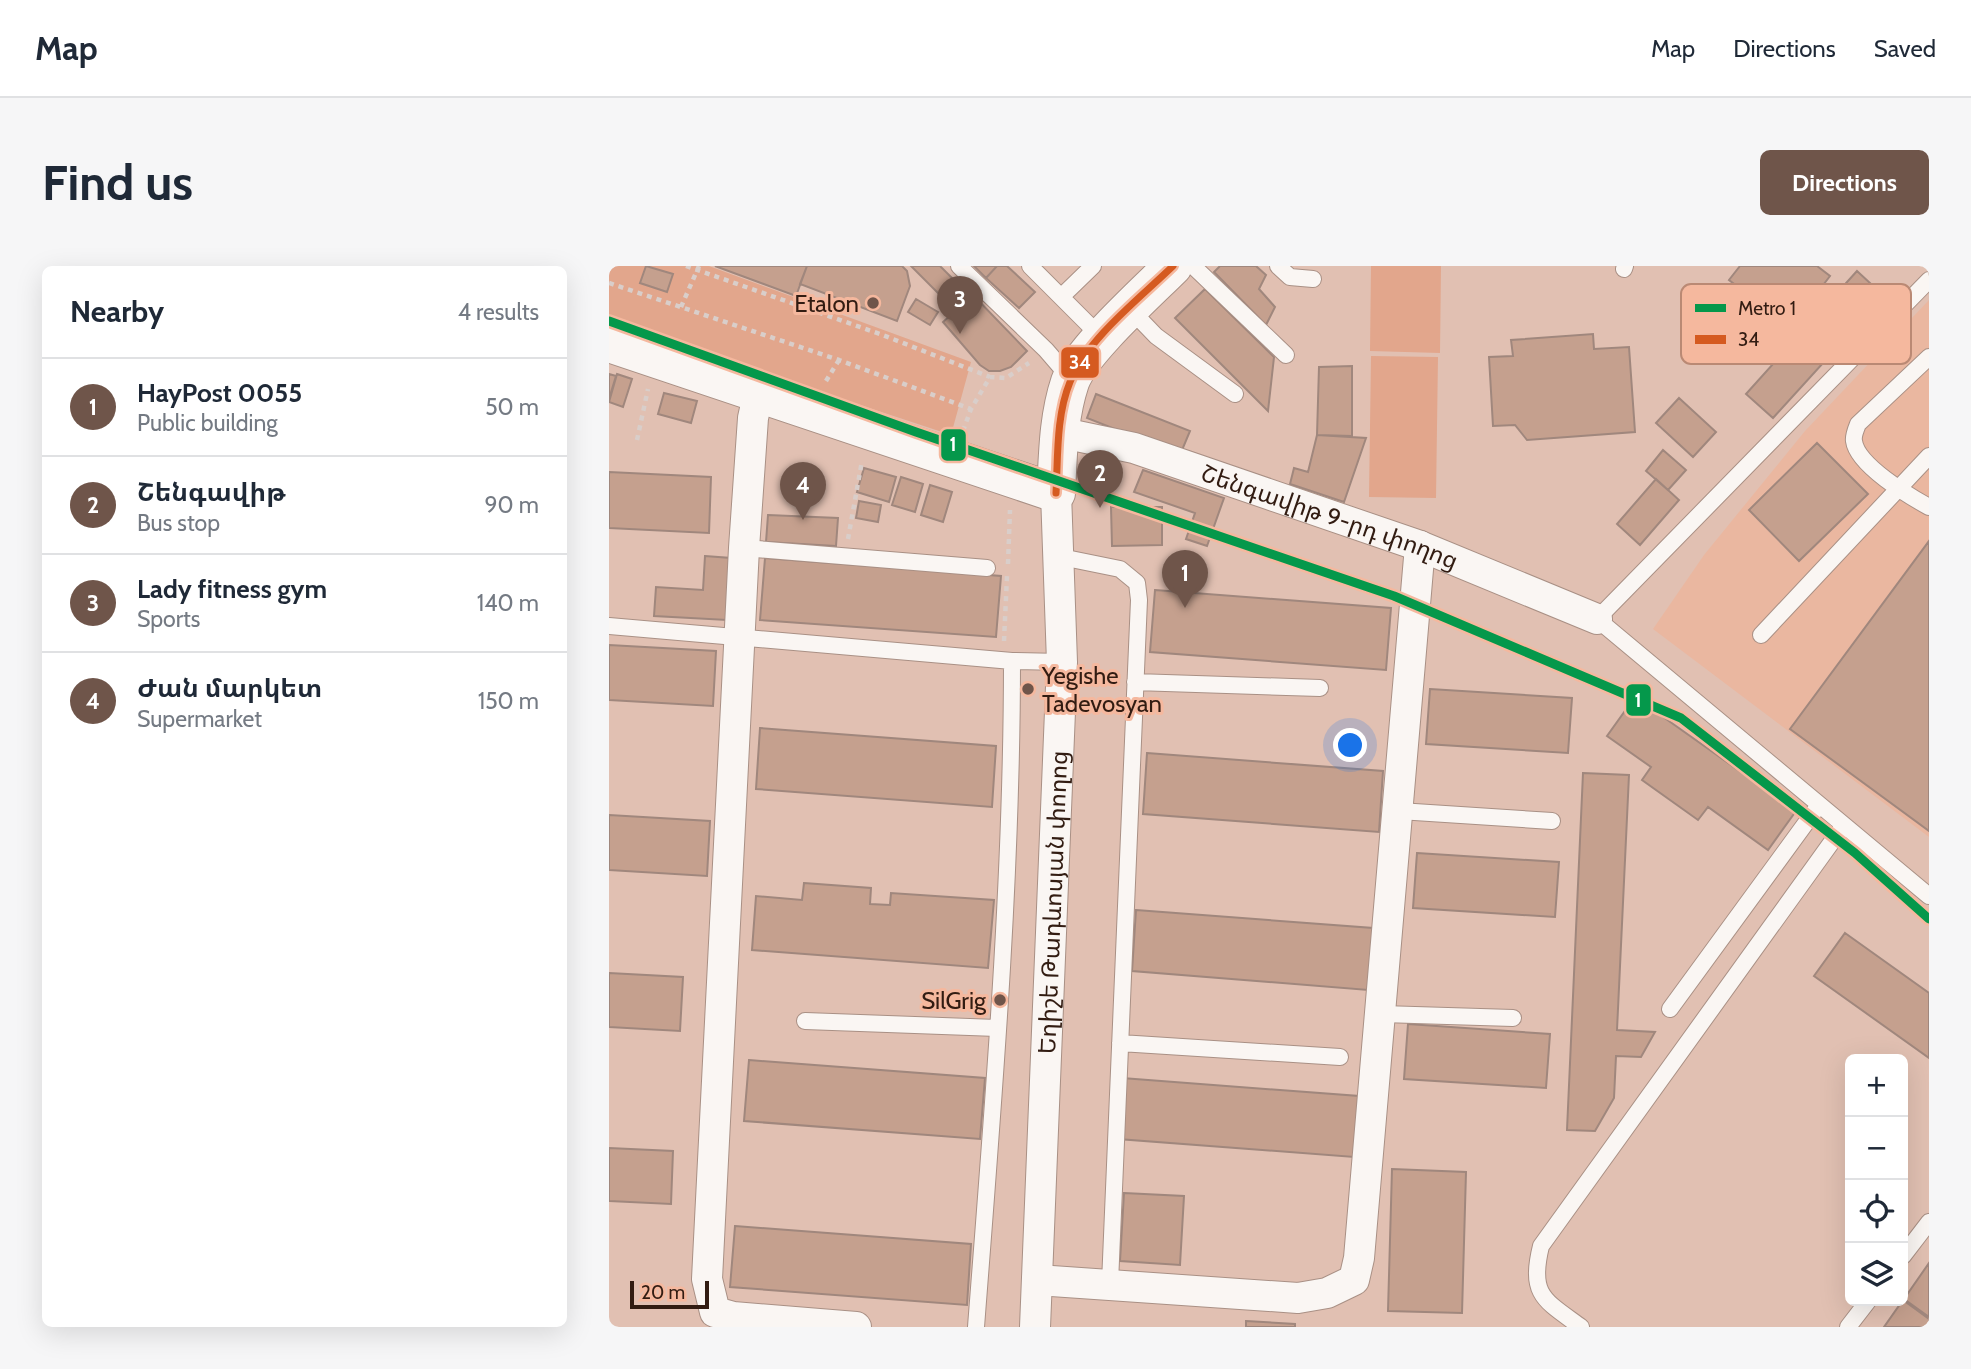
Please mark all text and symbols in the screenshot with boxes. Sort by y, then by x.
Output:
text: Map [35,28,98,68]
text: Map [1651,34,1695,63]
text: Directions [1733,34,1836,63]
text: Saved [1874,34,1936,63]
button: Directions [1760,150,1929,215]
text: Find us [42,153,193,212]
pin: 3 [937,276,983,334]
legend [1681,284,1911,364]
place label: Etalon [794,289,859,318]
text: Nearby [70,293,164,330]
marker: Etalon [865,295,881,311]
text: Metro 1 [1738,297,1796,320]
text: 4 results [458,298,539,326]
text: 34 [1738,328,1759,351]
line badge: 34 [1060,346,1100,379]
text: 34 [1069,351,1091,374]
text: HayPost 0055 [137,377,302,409]
text: 1 [89,393,97,421]
text: 50 m [485,393,539,421]
text: Public building [137,409,278,437]
line badge: 1 [940,428,967,462]
text: 1 [949,433,957,456]
pin: 2 [1077,450,1123,508]
street label: Շենգավիթ 9-րդ փողոց [1197,458,1463,575]
pin: 4 [780,462,826,520]
text: Շենգավիթ [137,476,286,508]
text: 2 [87,491,99,519]
text: 90 m [485,491,539,519]
text: Bus stop [137,509,220,537]
pin: 1 [1162,550,1208,608]
text: Lady fitness gym [137,573,327,605]
text: 3 [87,589,99,617]
text: 140 m [477,589,539,617]
text: Sports [137,605,200,633]
place label: Yegishe Tadevosyan [1041,661,1162,718]
text: Ժան մարկետ [137,672,322,704]
marker: Yegishe Tadevosyan [1020,681,1036,697]
line badge: 1 [1625,683,1652,717]
text: 4 [86,687,100,715]
text: 150 m [478,687,539,715]
text: 1 [1634,689,1642,712]
text: Supermarket [137,705,262,733]
your location [1333,728,1367,762]
street label: Եղիշե Թադևոսյան փողոց [1032,750,1073,1055]
place label: SilGrig [921,986,987,1015]
marker: SilGrig [992,992,1008,1008]
map controls [1845,1054,1908,1306]
button: + [1845,1054,1908,1117]
button: − [1845,1117,1908,1180]
button: locate [1845,1180,1908,1243]
button: layers [1845,1243,1908,1306]
scale bar [630,1278,709,1310]
text: 20 m [641,1281,685,1304]

